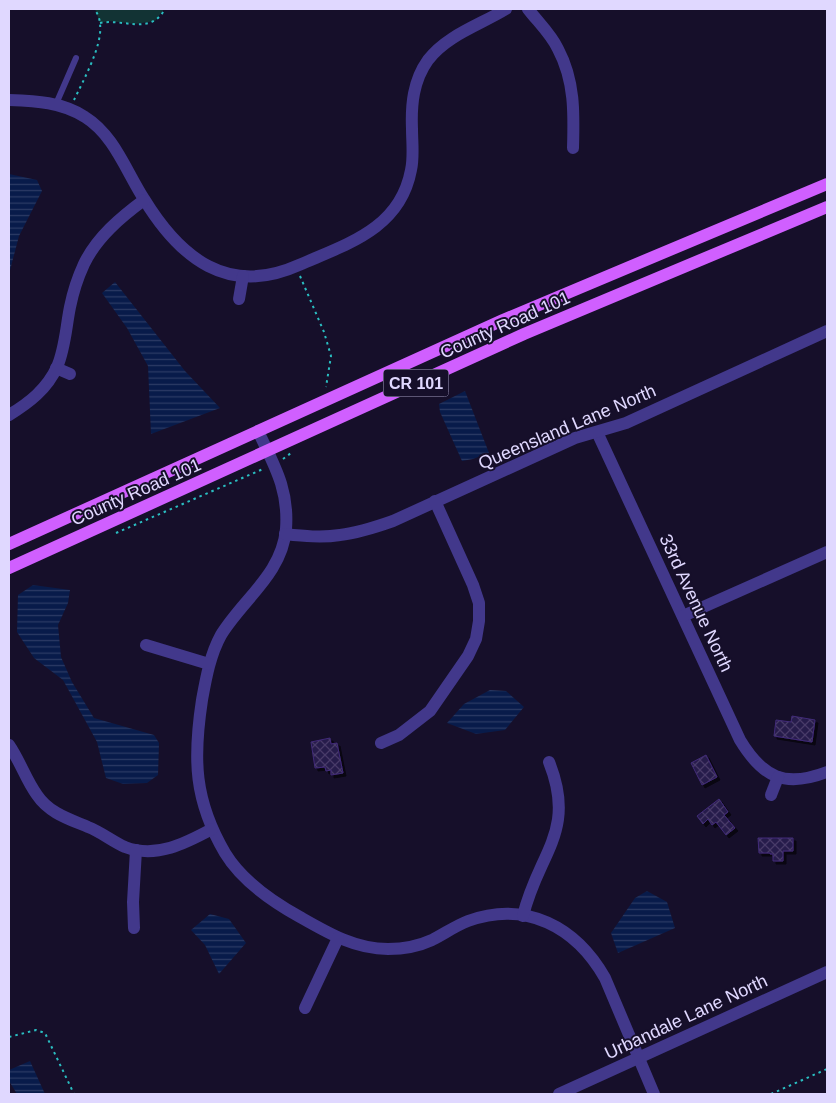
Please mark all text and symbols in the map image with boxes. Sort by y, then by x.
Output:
street label: County Road 101 [437,287,573,363]
road number: CR 101 [384,369,448,396]
street label: Queensland Lane North [475,380,659,474]
street label: County Road 101 [68,454,204,530]
street label: 33rd Avenue North [655,531,737,675]
street label: Urbandale Lane North [602,971,770,1063]

